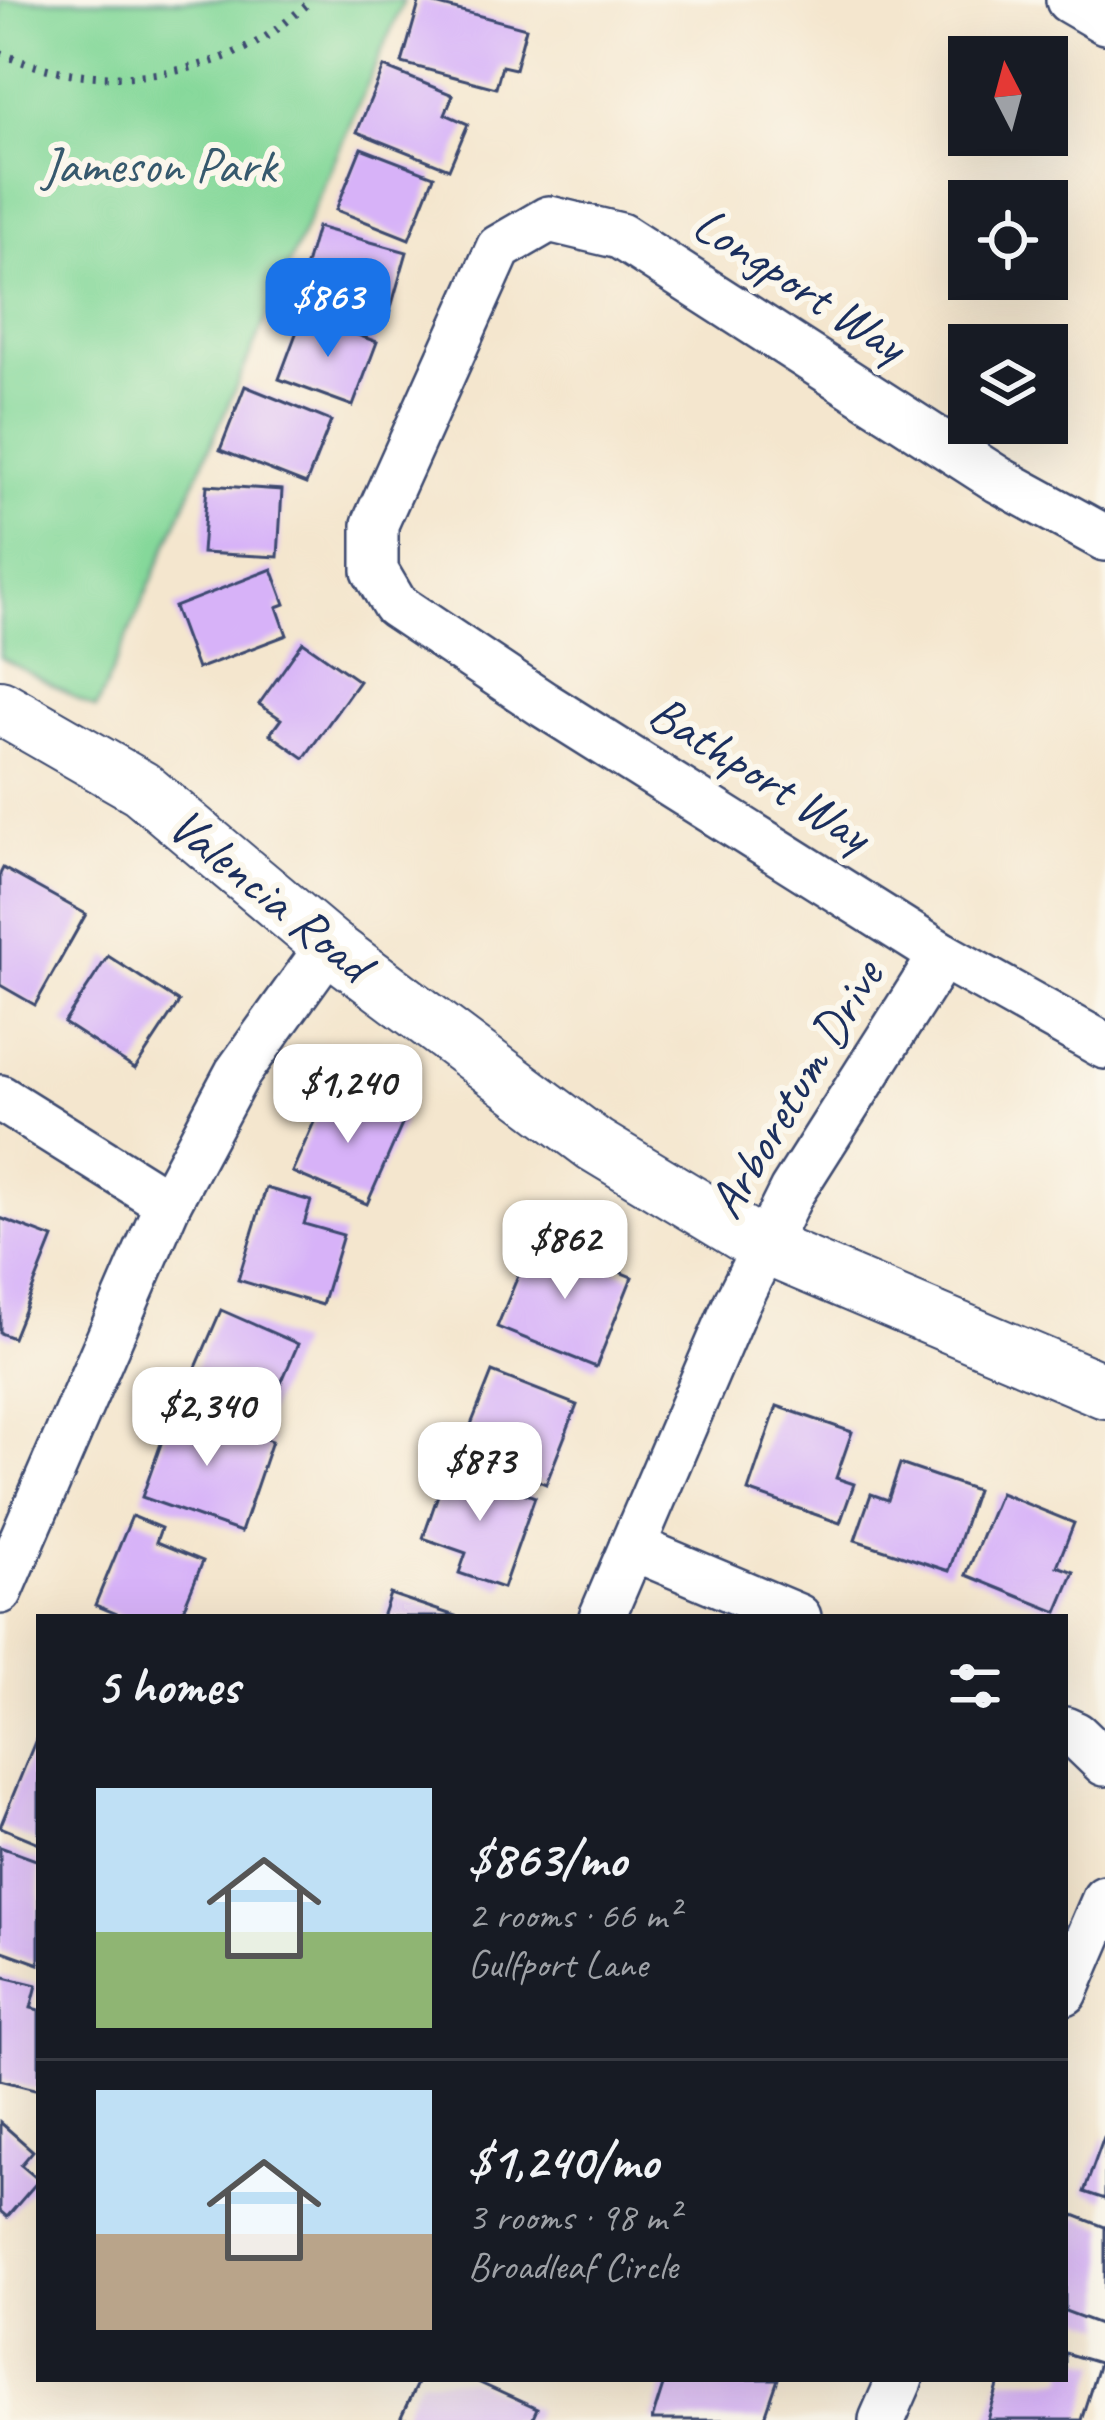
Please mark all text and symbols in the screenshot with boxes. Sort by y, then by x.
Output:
north arrow [948,36,1068,156]
map controls [948,36,1068,444]
park label: Jameson Park [39,133,279,197]
button: locate [948,180,1068,300]
street label: Longport Way [682,192,922,379]
pin: $863 [257,258,399,360]
text: $863 [292,272,364,321]
button: layers [948,324,1068,444]
street label: Bathport Way [638,680,886,868]
street label: Valencia Road [156,793,390,999]
street label: Arboretum Drive [693,946,899,1229]
pin: $1,240 [250,1044,446,1146]
text: $1,240 [300,1058,396,1107]
pin: $862 [494,1200,636,1302]
text: $862 [529,1214,601,1263]
pin: $2,340 [109,1367,305,1469]
text: $2,340 [159,1381,255,1430]
pin: $873 [409,1422,551,1524]
text: $873 [445,1436,515,1485]
icon: filters [942,1653,1008,1719]
text: 5 homes [96,1654,239,1718]
text: $863/mo [468,1827,626,1891]
icon: home [192,1836,336,1980]
text: 2 rooms · 66 m² [468,1891,679,1940]
text: Gulfport Lane [468,1940,647,1989]
text: $1,240/mo [468,2129,658,2193]
icon: home [192,2138,336,2282]
text: 3 rooms · 98 m² [468,2193,679,2242]
text: Broadleaf Circle [468,2242,678,2291]

